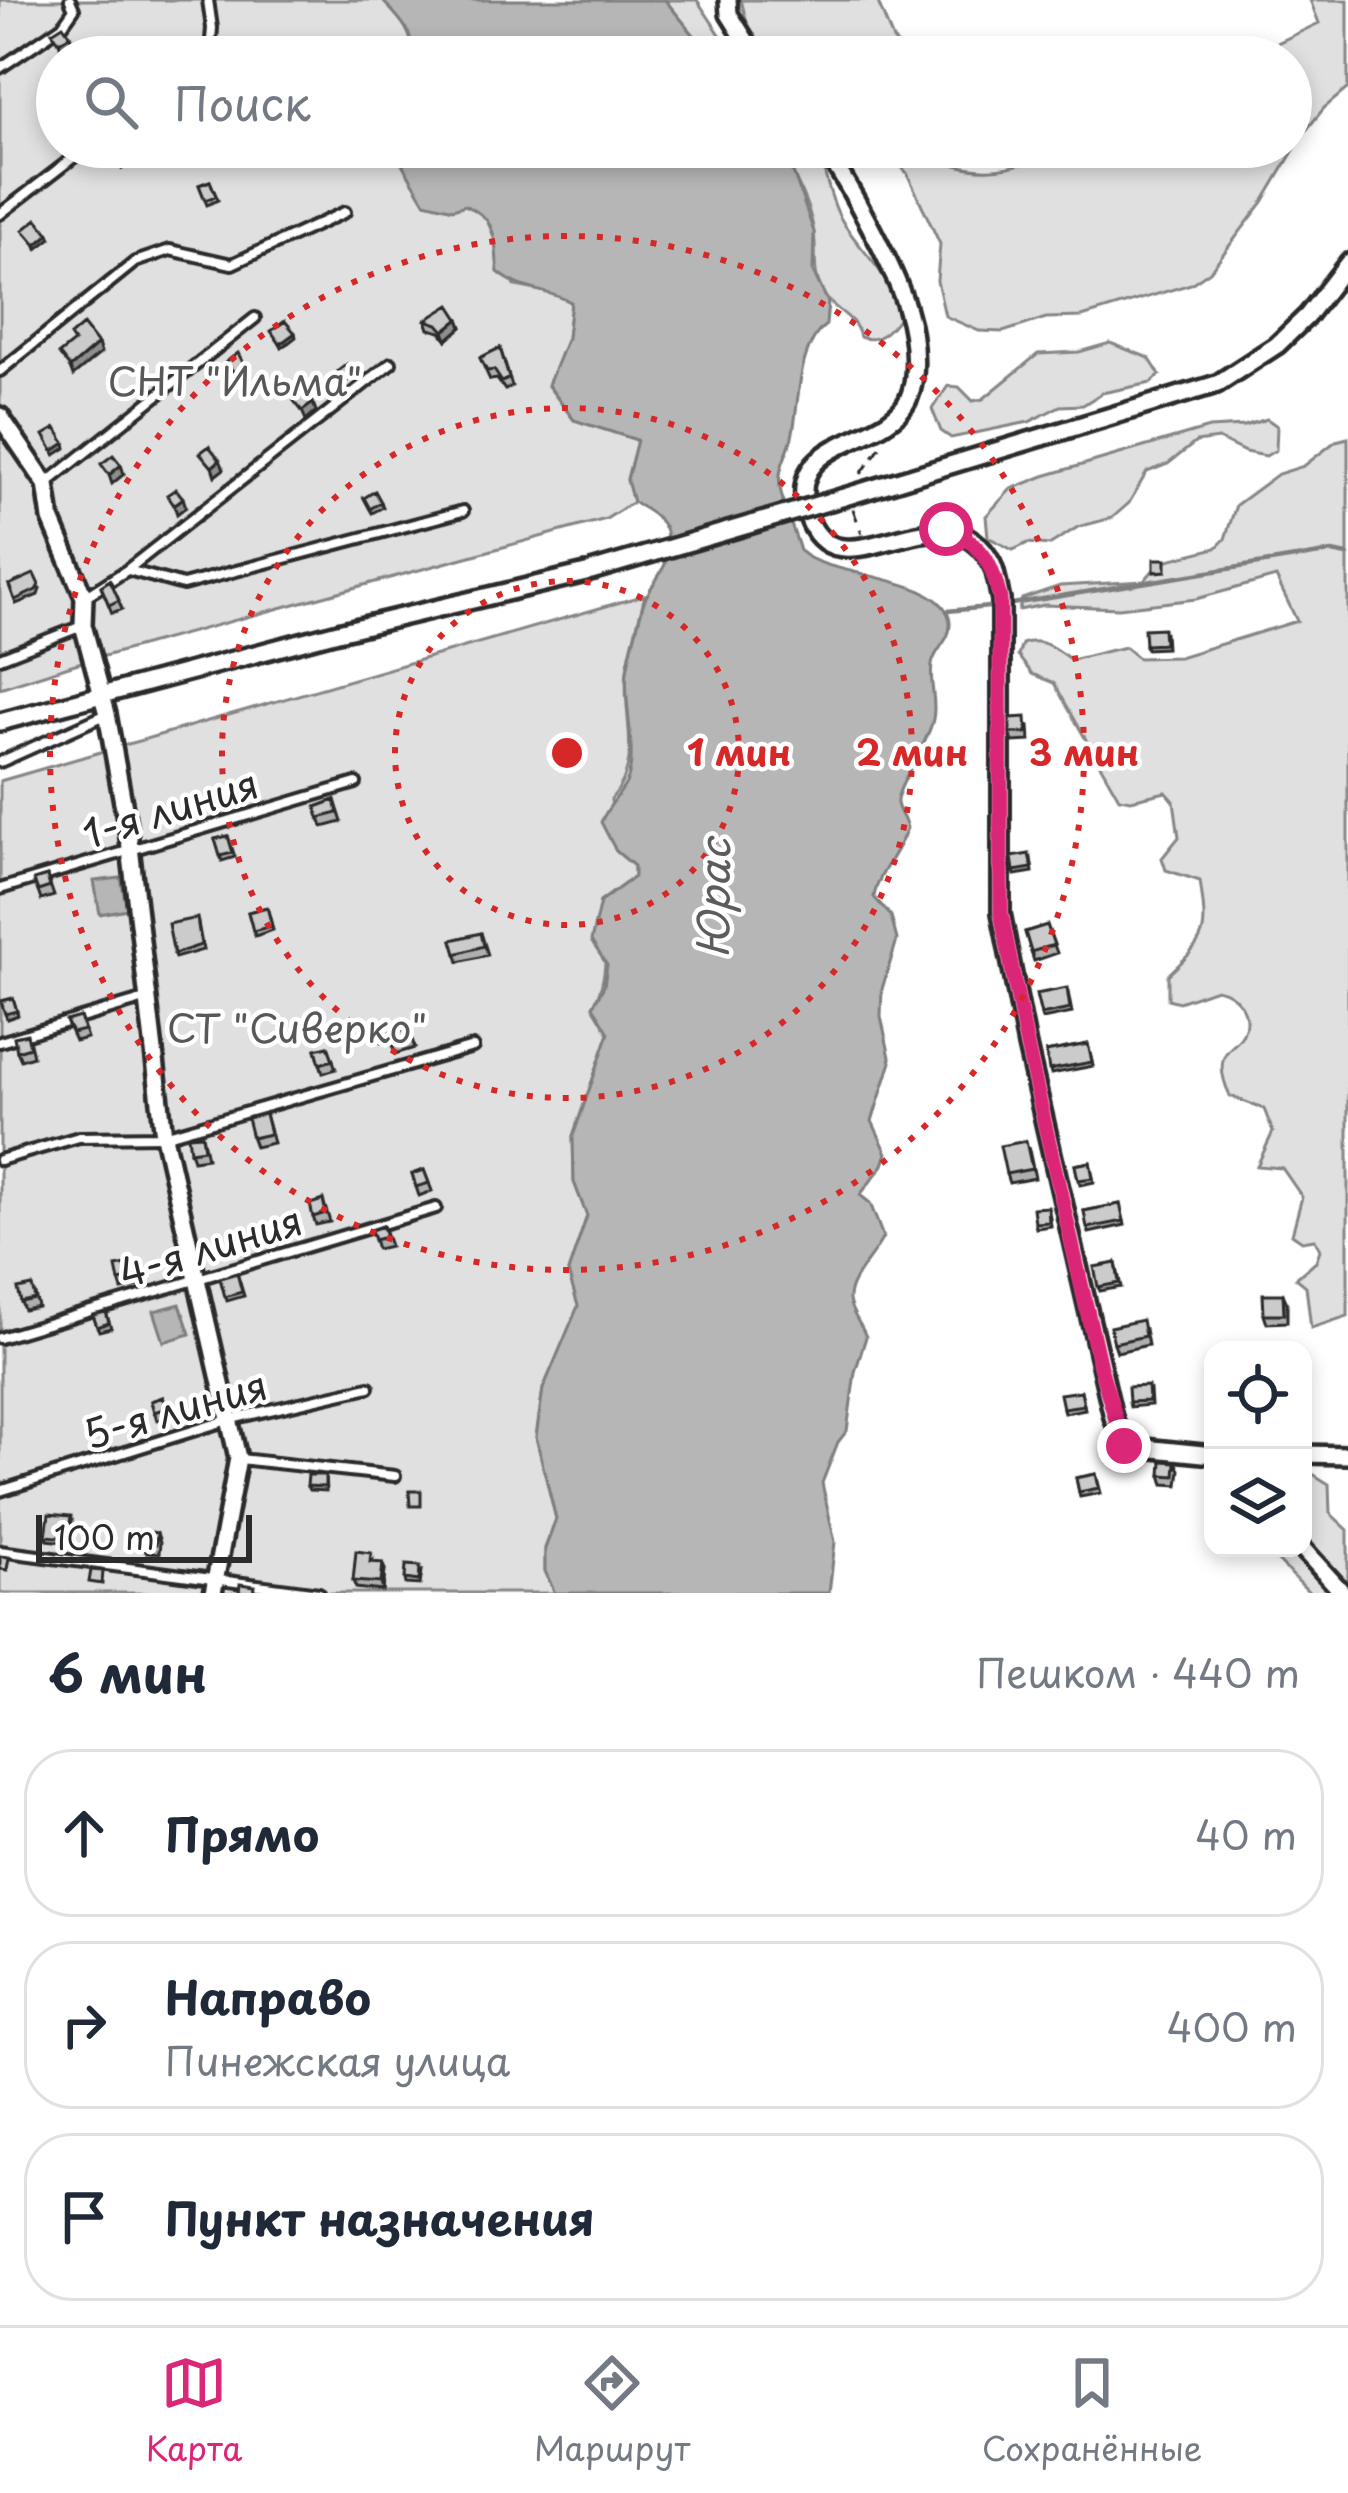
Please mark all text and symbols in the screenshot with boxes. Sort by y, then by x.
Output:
search box [36,36,1312,168]
text: Поиск [174,68,311,136]
icon: search [78,69,144,135]
park label: СНТ "Ильма" [108,350,362,409]
route start [919,502,973,556]
text: 1 мин [687,724,791,778]
text: 2 мин [856,724,968,778]
text: 3 мин [1029,724,1139,778]
centre of rings [546,732,588,774]
street label: 1-я линия [75,752,265,862]
water label: Юрас [679,835,745,958]
park label: СТ "Сиверко" [167,997,427,1056]
street label: 4-я линия [111,1189,309,1301]
map controls [1204,1341,1312,1557]
button: locate [1204,1341,1312,1449]
street label: 5-я линия [76,1354,274,1462]
route end [1097,1419,1151,1473]
button: layers [1204,1449,1312,1557]
scale bar [36,1509,252,1562]
text: 100 m [54,1511,155,1561]
text: 6 мин [48,1633,207,1710]
text: Пешком · 440 m [976,1642,1300,1701]
text: Прямо [165,1799,319,1867]
icon: ahead [51,1800,117,1866]
text: 40 m [1195,1804,1297,1863]
text: Направо [165,1962,371,2030]
icon: right [51,1992,117,2058]
text: 400 m [1167,1996,1297,2055]
text: Пинежская улица [165,2030,510,2089]
text: Пункт назначения [165,2183,595,2251]
icon: arrive [51,2184,117,2250]
tab: Карта [146,2350,243,2472]
tab: Маршрут [534,2350,690,2472]
tab: Сохранённые [982,2350,1202,2472]

